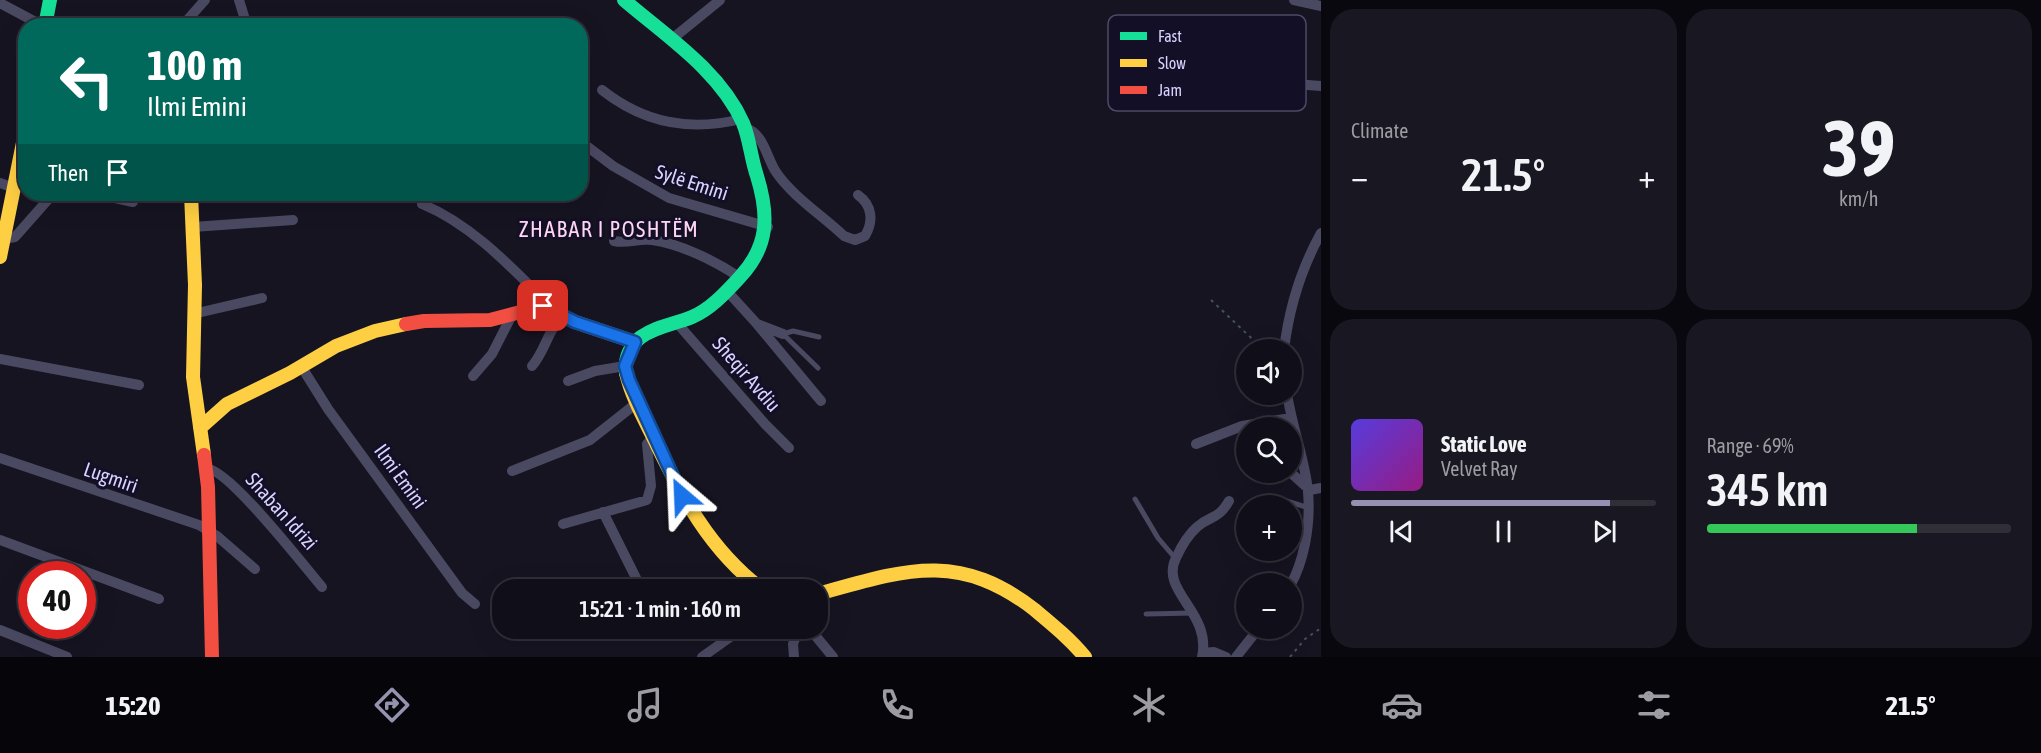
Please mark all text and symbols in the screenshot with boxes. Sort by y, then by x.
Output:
legend [1108,15,1306,111]
text: Fast [1158,27,1182,45]
text: 100 m [147,41,242,89]
icon: left [48,42,126,120]
text: Slow [1158,54,1186,72]
text: Jam [1158,81,1182,99]
text: Ilmi Emini [147,91,247,122]
text: 39 [1822,103,1895,193]
text: Climate [1351,119,1408,142]
text: 21.5° [1461,149,1545,201]
icon: arrive [101,156,134,189]
text: − [1351,157,1368,195]
text: + [1638,157,1655,195]
street label: Sylë Emini [653,159,731,205]
text: Then [48,160,89,186]
text: km/h [1839,187,1879,210]
district label: ZHABAR I POSHTËM [519,216,699,242]
pin [517,280,568,331]
icon: arrive [526,289,559,322]
street label: Sheqir Avdiu [708,332,786,416]
map controls [1236,339,1302,639]
button: sound [1236,339,1302,405]
button: search [1236,417,1302,483]
text: Static Love [1441,431,1527,457]
text: Range · 69% [1707,434,1794,457]
street label: Ilmi Emini [370,439,432,513]
street label: Lugmiri [81,457,141,497]
text: Velvet Ray [1441,457,1518,480]
position arrow [650,464,714,528]
text: 345 km [1707,464,1828,516]
street label: Shaban Idrizi [242,468,322,554]
button: + [1236,495,1302,561]
icon: previous [1385,515,1418,548]
icon: pause [1487,515,1520,548]
icon: next [1588,515,1621,548]
speed limit sign: 40 [18,561,96,639]
button: − [1236,573,1302,639]
text: 15:21 · 1 min · 160 m [579,596,741,622]
icon: directions [371,684,413,726]
icon: music [624,684,666,726]
icon: phone [876,684,918,726]
icon: climate [1128,684,1170,726]
icon: car [1381,684,1423,726]
icon: filters [1633,684,1675,726]
text: 15:20 [105,690,161,721]
text: 21.5° [1885,690,1936,721]

